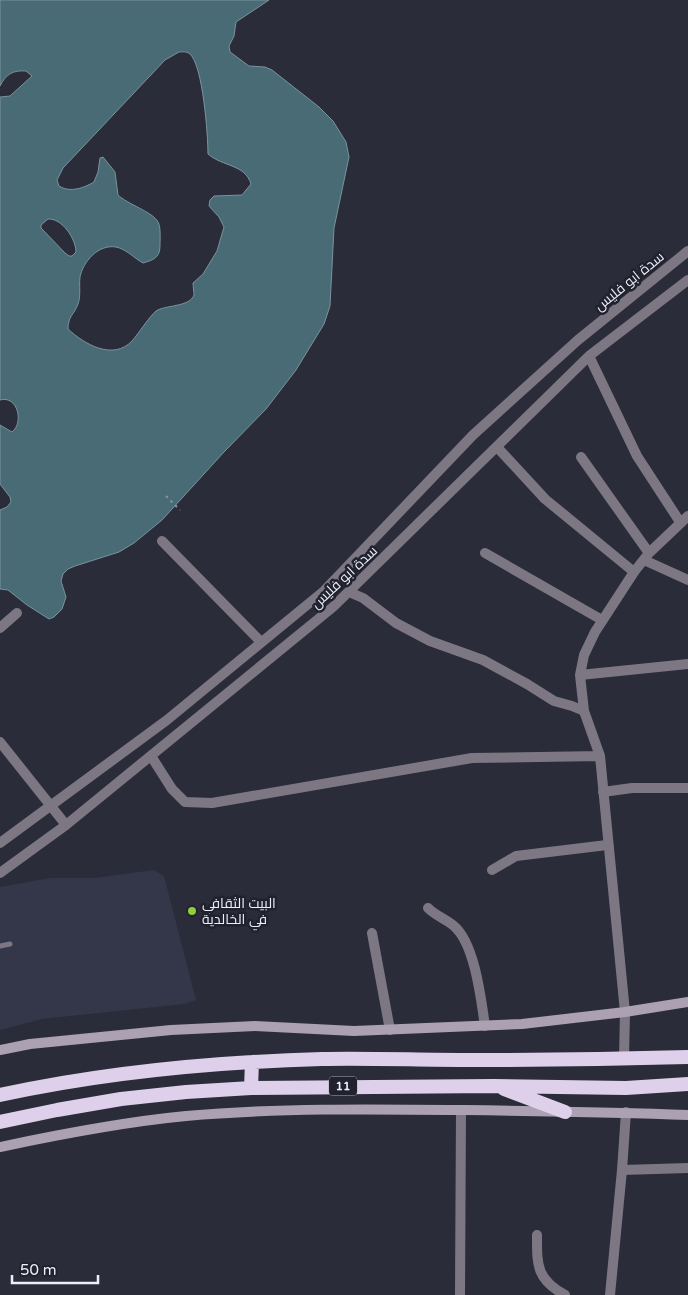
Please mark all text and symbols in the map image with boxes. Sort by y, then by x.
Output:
street label: سدة ابو فليس [591,248,667,315]
street label: سدة ابو فليس [308,542,381,612]
place label: البيت الثقافي في الخالدية [202,895,276,931]
marker: البيت الثقافي في الخالدية [186,905,198,917]
road number: 11 [329,1076,357,1096]
scale bar [12,1252,99,1284]
text: 50 m [20,1261,57,1279]

